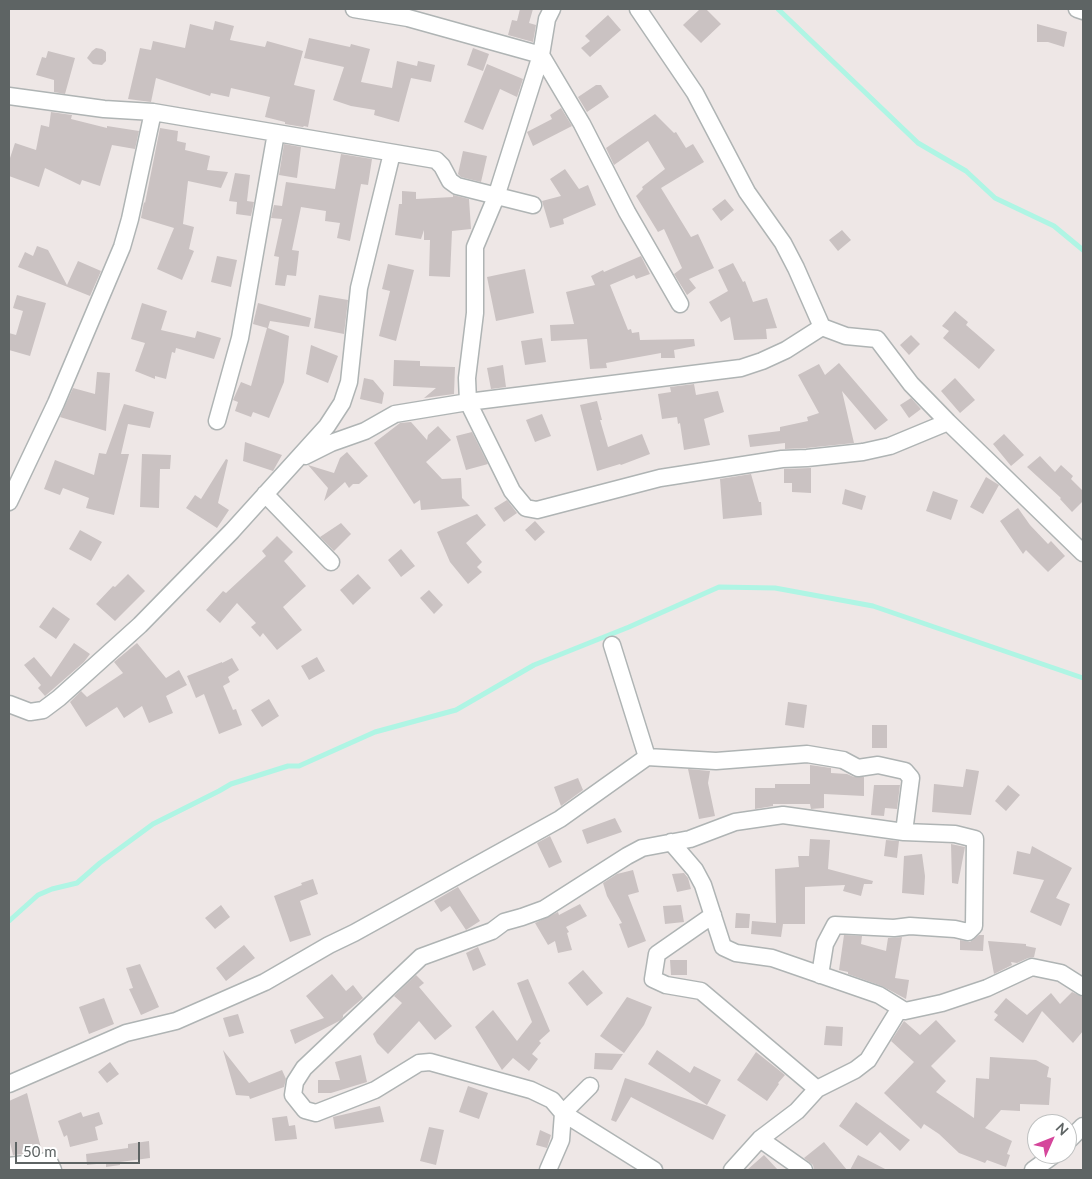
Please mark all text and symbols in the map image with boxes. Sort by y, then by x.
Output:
north arrow [1027,1114,1077,1164]
text: N [1053,1119,1072,1139]
scale bar [18,1132,142,1164]
text: 50 m [23,1142,57,1160]

